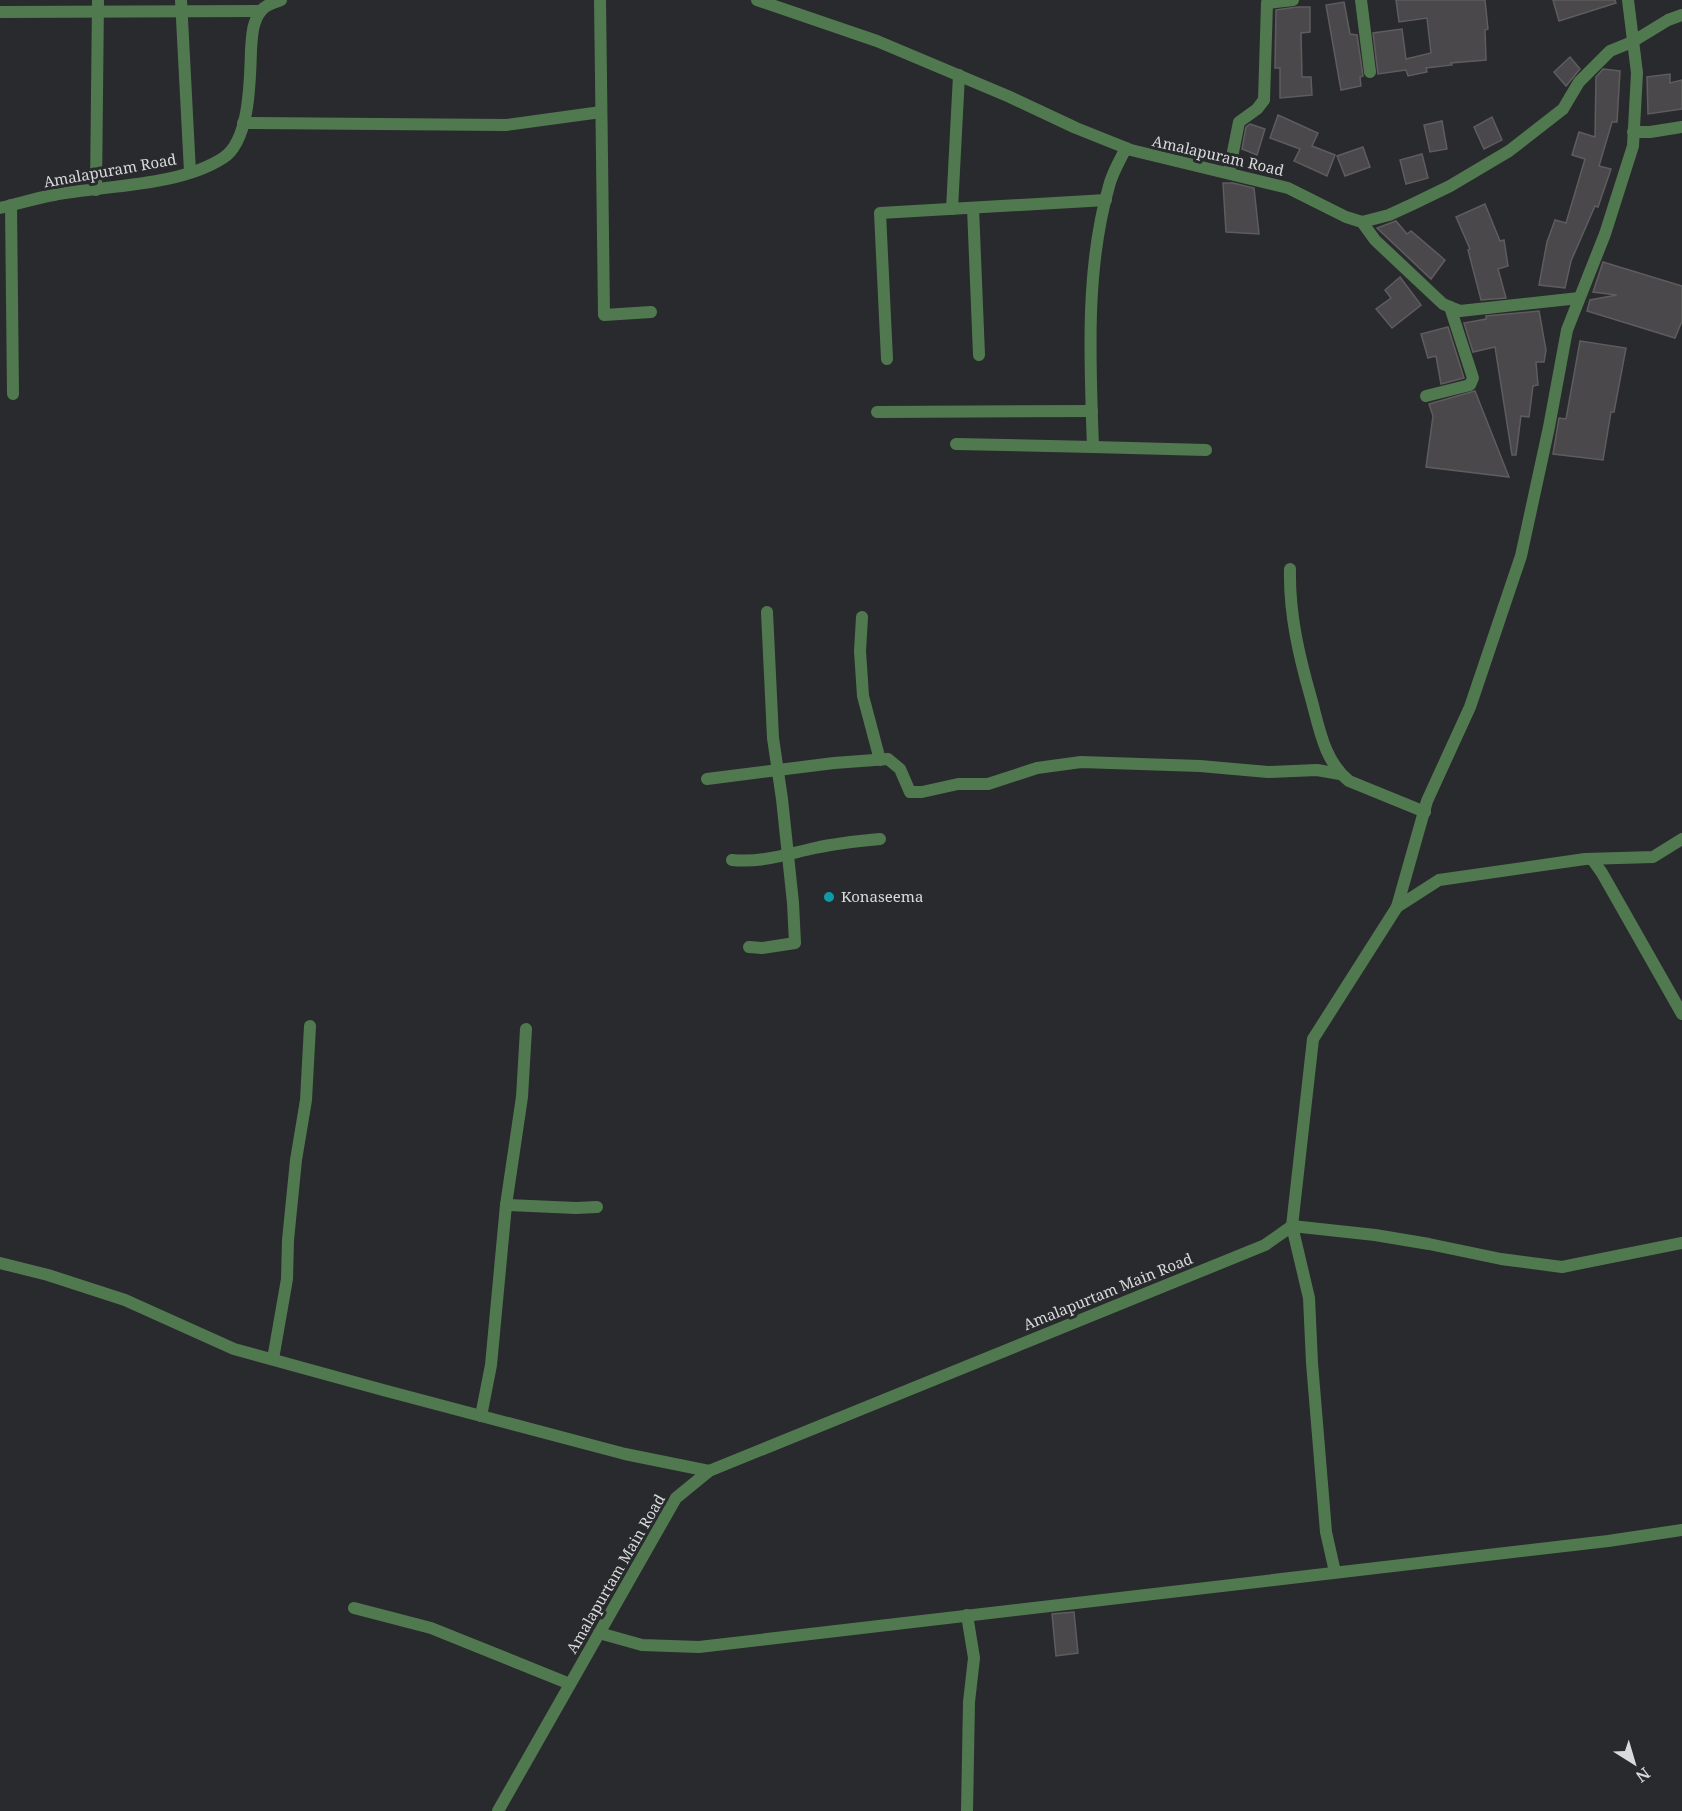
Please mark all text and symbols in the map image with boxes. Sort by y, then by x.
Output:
street label: Amalapuram Road [1150,130,1286,180]
street label: Amalapuram Road [42,148,178,192]
place label: Konaseema [841,886,923,906]
marker: Konaseema [822,890,836,904]
street label: Amalapurtam Main Road [1020,1248,1195,1334]
street label: Amalapurtam Main Road [561,1490,669,1657]
north arrow [1604,1733,1664,1793]
text: N [1631,1762,1655,1788]

